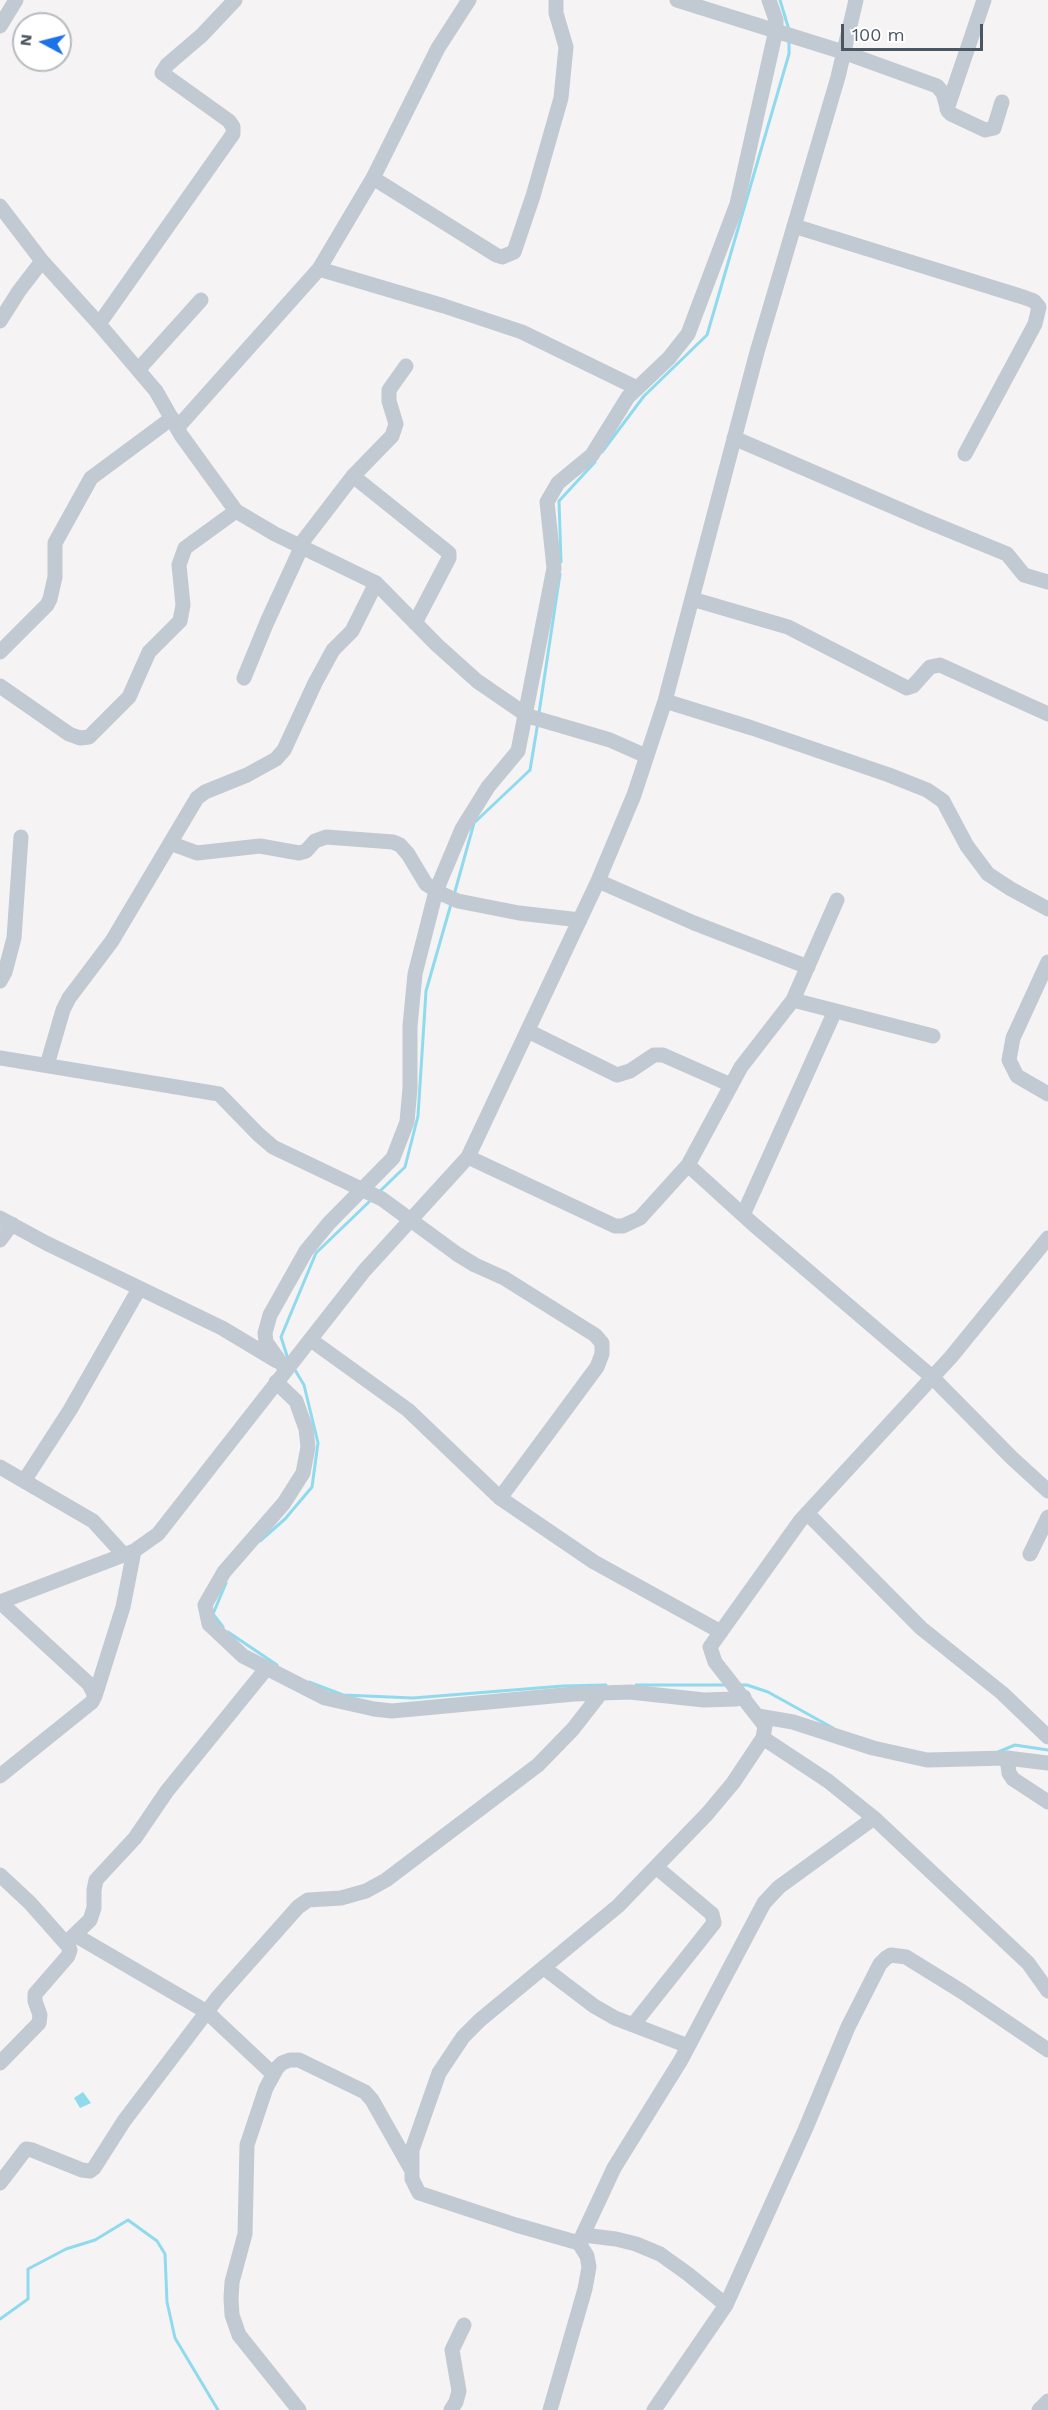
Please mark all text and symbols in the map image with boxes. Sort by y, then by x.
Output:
north arrow [12,12,72,72]
scale bar [844,12,986,50]
text: 100 m [852,24,905,45]
text: N [15,33,36,47]

